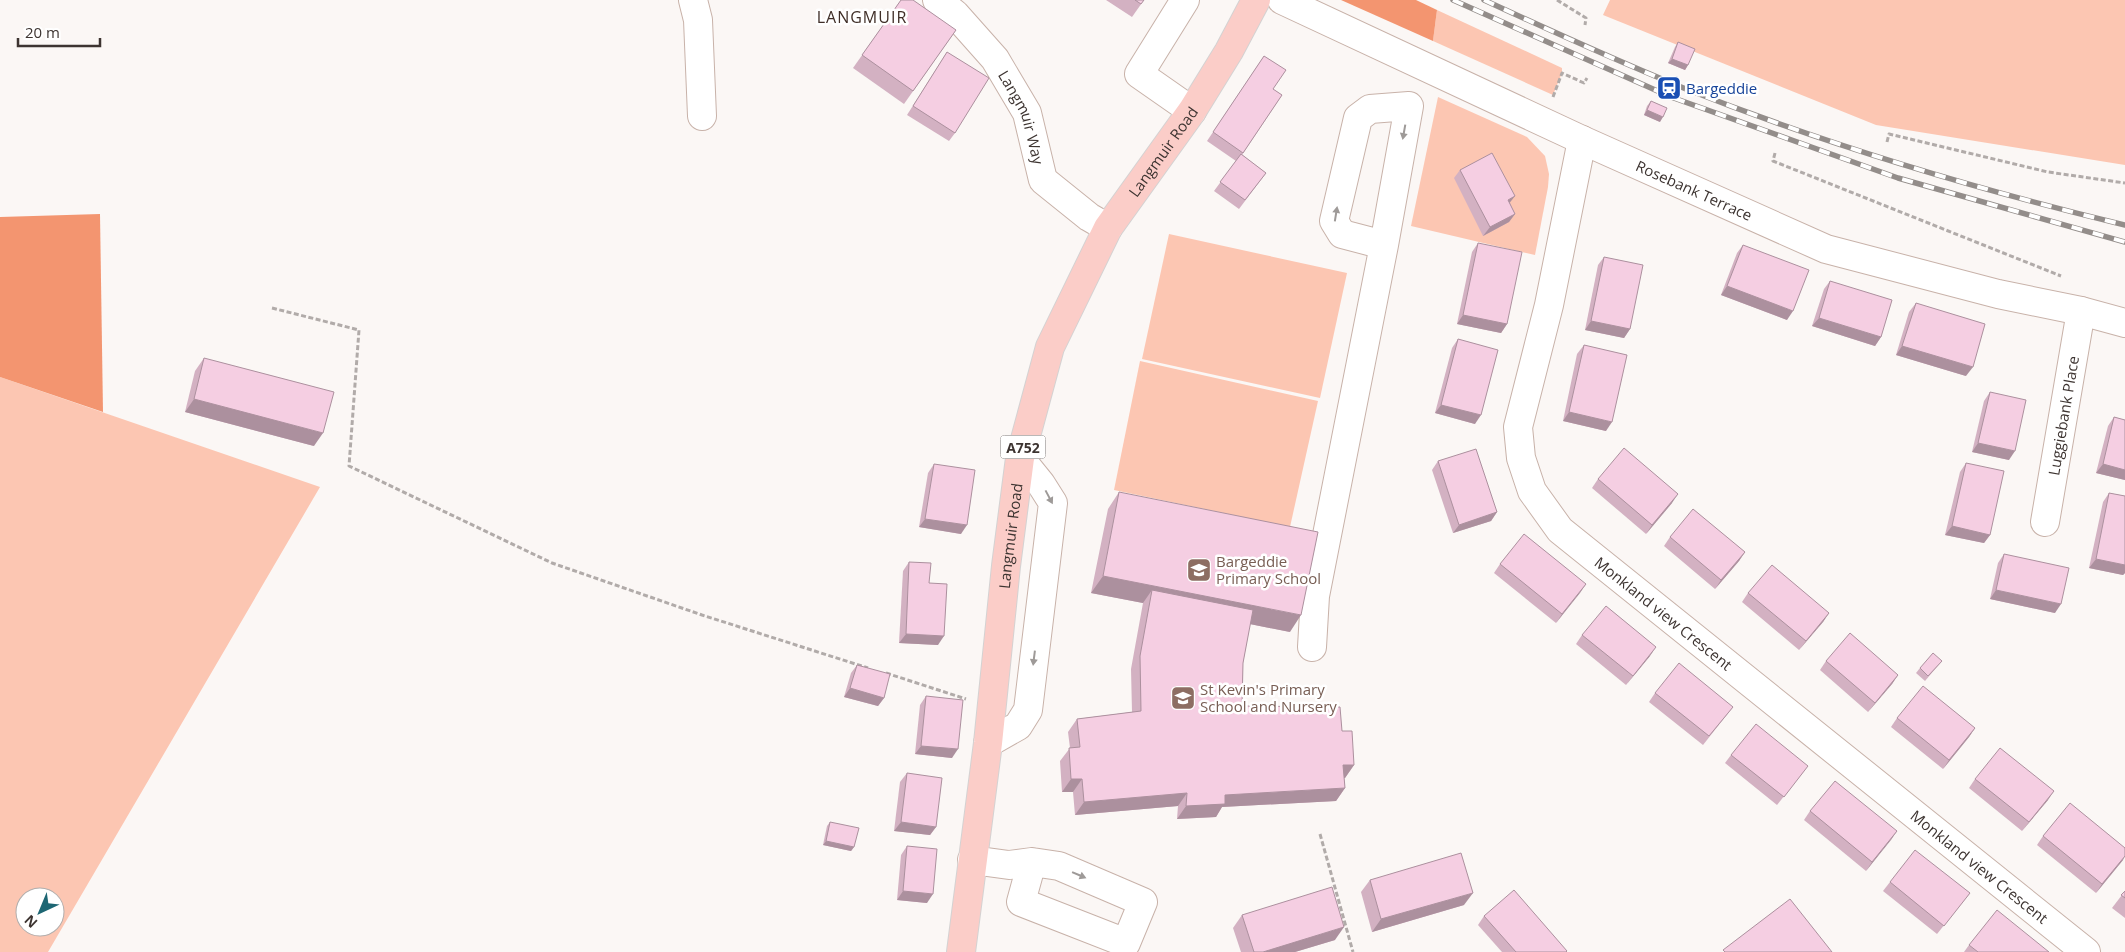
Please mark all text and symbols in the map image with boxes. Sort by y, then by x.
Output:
district label: LANGMUIR [817,6,907,28]
scale bar [18,15,100,47]
text: 20 m [25,22,60,42]
street label: Langmuir Way [994,67,1049,167]
station icon: Bargeddie [1656,75,1682,101]
place label: Bargeddie [1686,78,1757,98]
street label: Langmuir Road [1124,103,1202,201]
one-way arrow [1400,125,1408,141]
street label: Rosebank Terrace [1633,155,1756,225]
one-way arrow [1333,206,1341,222]
street label: Luggiebank Place [2043,354,2083,477]
road number: A752 [1000,436,1046,458]
street label: Langmuir Road [994,482,1027,590]
one-way arrow [1045,490,1053,505]
place label: Bargeddie Primary School [1216,551,1321,588]
street label: Monkland view Crescent [1591,552,1737,674]
school or university icon: Bargeddie Primary School [1186,557,1212,583]
one-way arrow [1030,650,1038,666]
place label: St Kevin's Primary School and Nursery [1200,679,1337,716]
school or university icon: St Kevin's Primary School and Nursery [1170,685,1196,711]
street label: Monkland view Crescent [1907,805,2052,928]
one-way arrow [1072,871,1086,879]
north arrow [15,887,65,937]
text: N [20,911,41,933]

